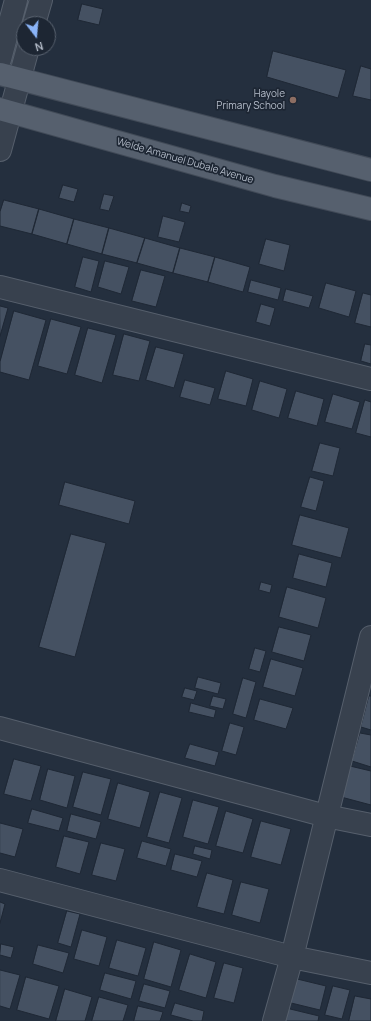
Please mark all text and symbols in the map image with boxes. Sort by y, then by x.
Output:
north arrow [16,16,56,56]
text: N [33,39,45,55]
place label: Hayole Primary School [216,88,285,112]
marker: Hayole Primary School [288,95,298,105]
street label: Welde Amanuel Dubale Avenue [115,136,255,186]

